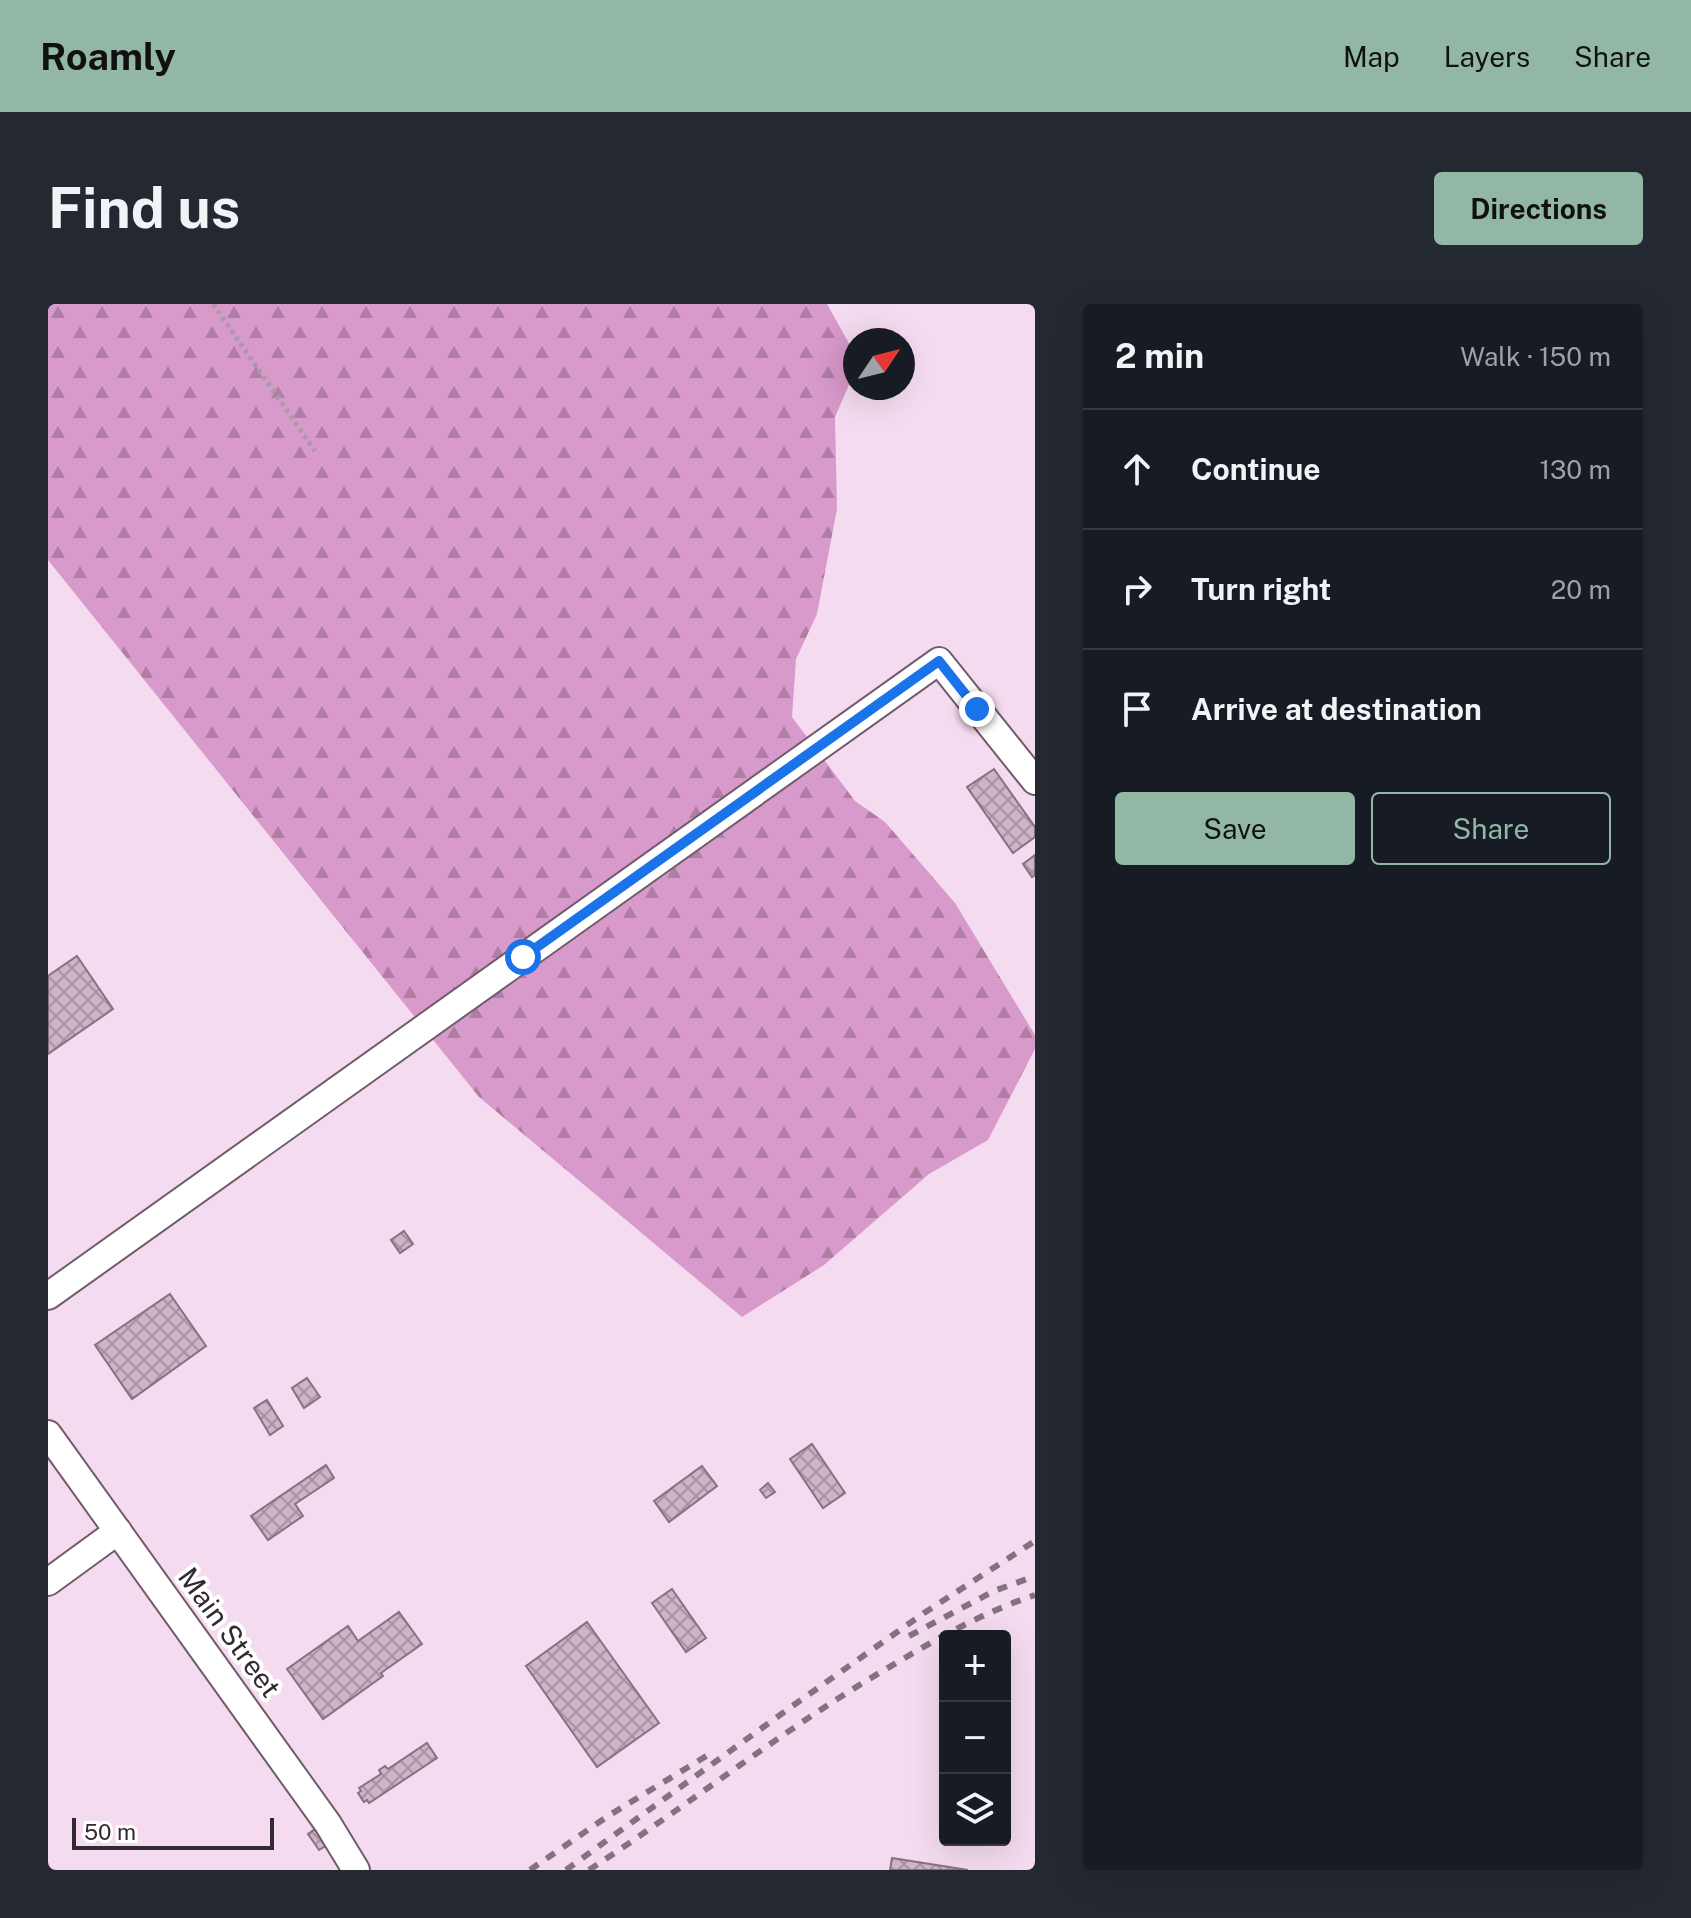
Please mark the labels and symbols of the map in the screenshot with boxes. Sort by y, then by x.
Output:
north arrow [843,328,915,400]
route end [959,691,995,727]
route start [505,939,541,975]
street label: Main Street [172,1561,288,1703]
scale bar [72,1814,274,1850]

